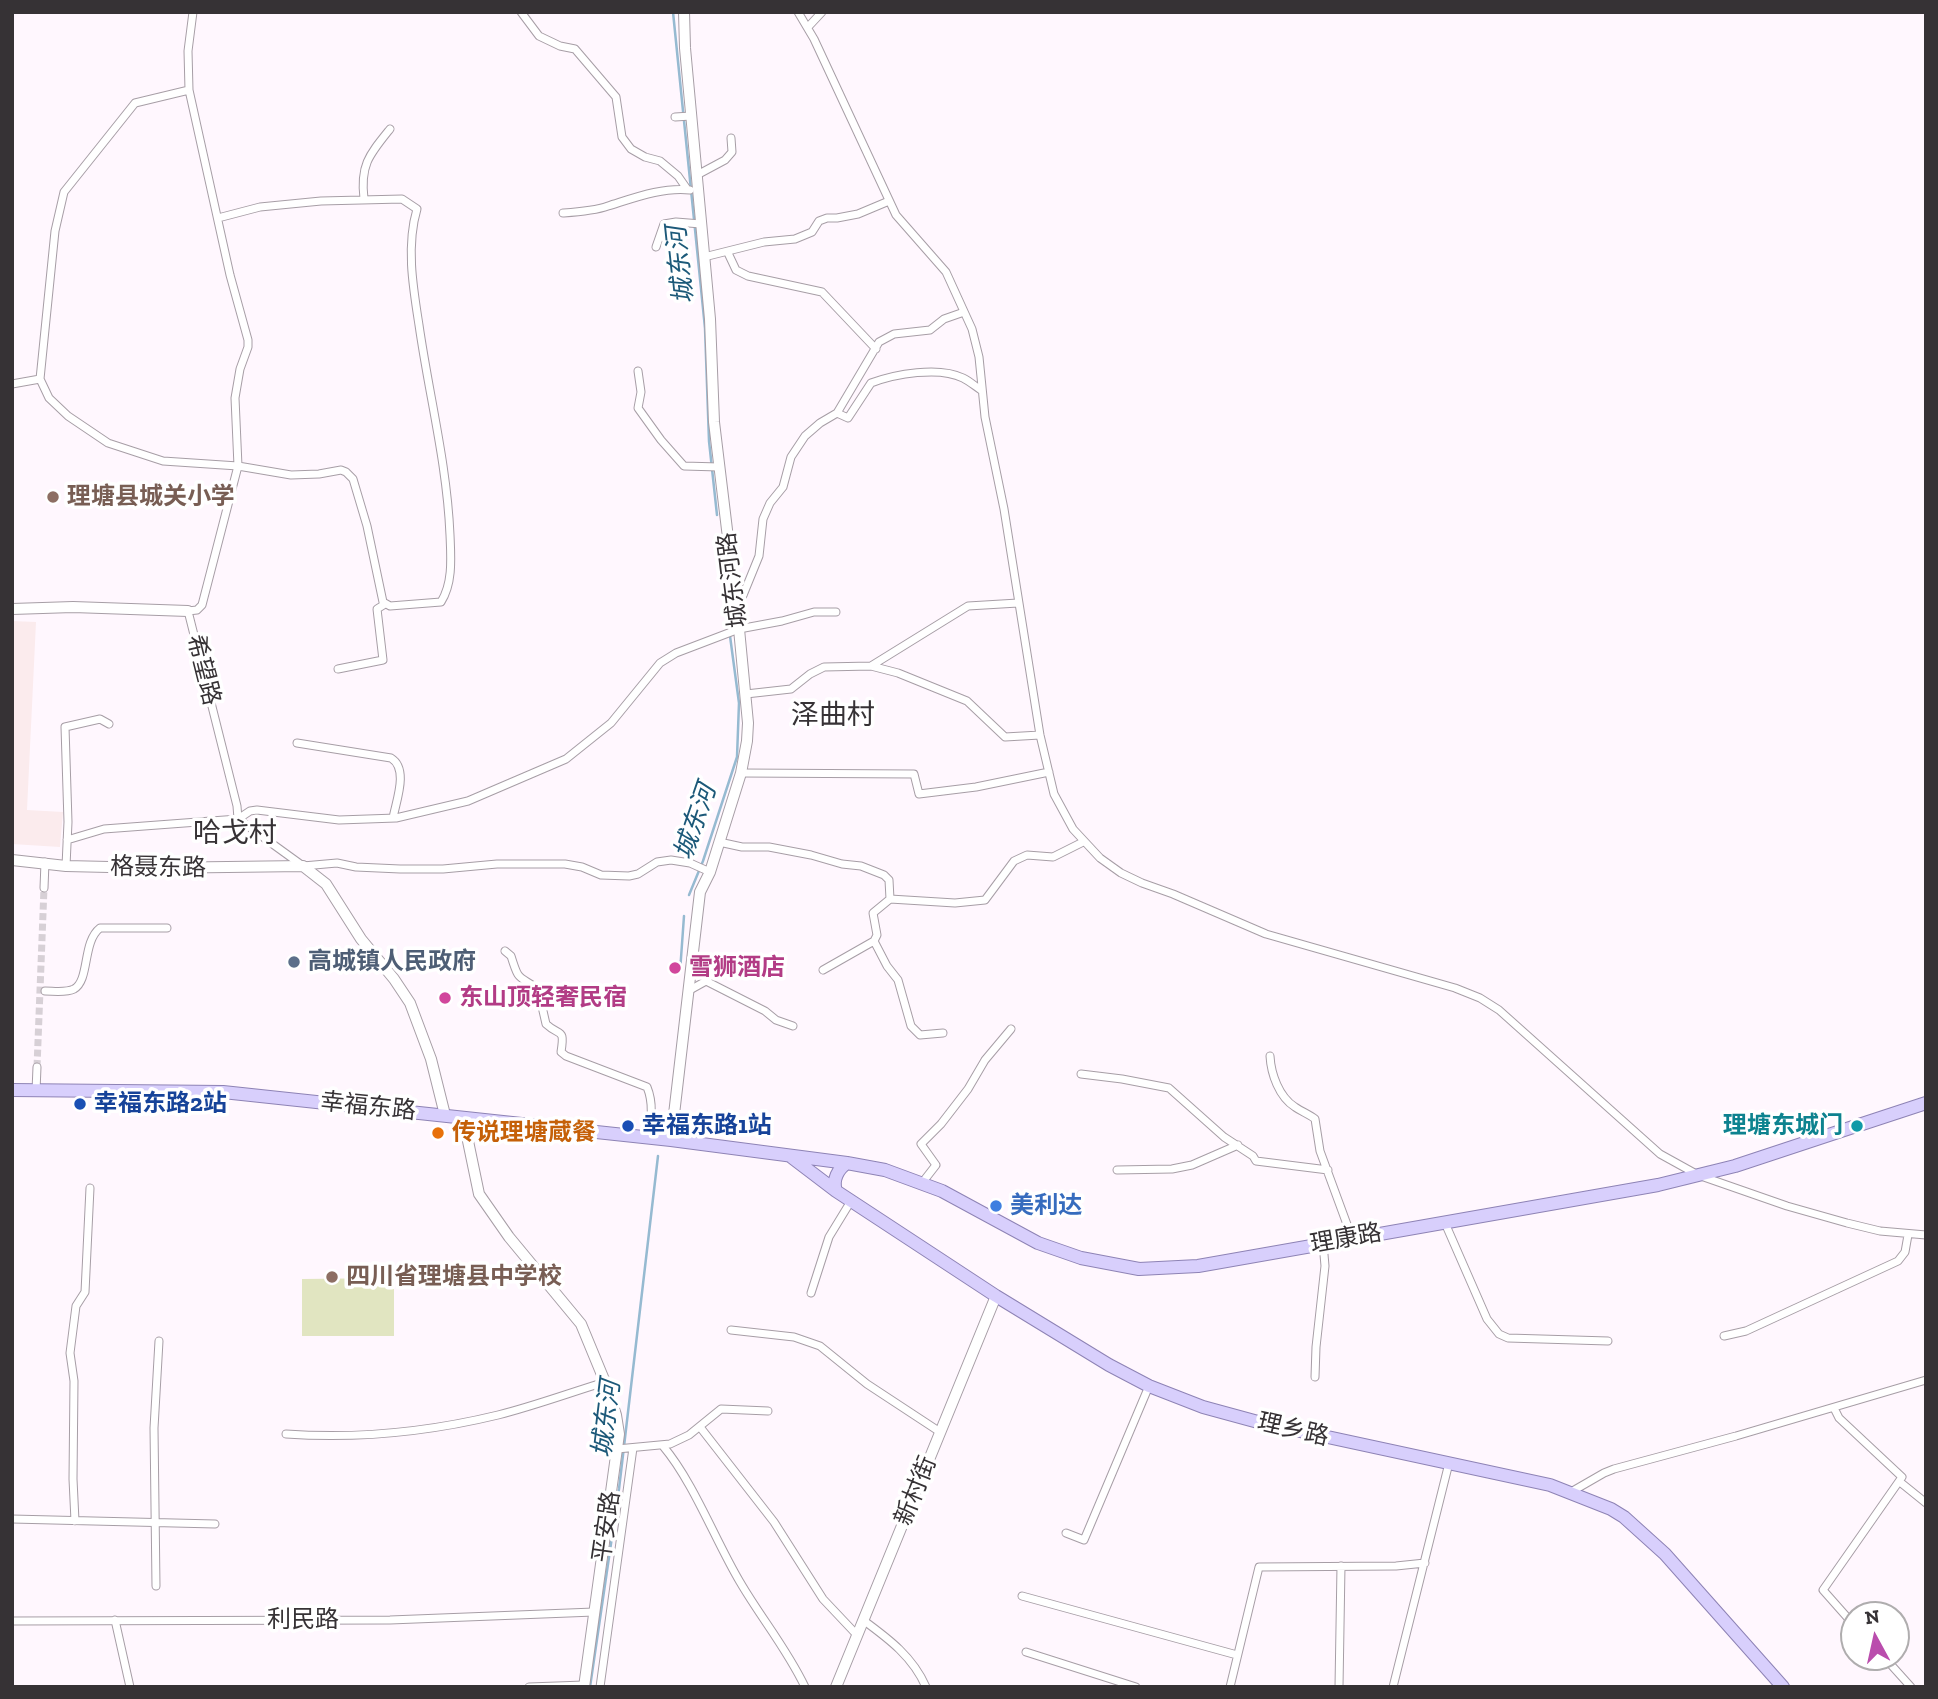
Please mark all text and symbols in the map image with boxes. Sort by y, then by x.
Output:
water label: 城东河 [661,225,701,305]
place label: 理塘县城关小学 [67,483,235,511]
marker: 理塘县城关小学 [45,489,61,505]
street label: 城东河路 [713,531,753,629]
street label: 希望路 [180,632,226,708]
district label: 泽曲村 [791,699,875,733]
water label: 城东河 [669,780,723,864]
district label: 哈戈村 [193,817,277,851]
street label: 格聂东路 [110,853,206,883]
place label: 高城镇人民政府 [308,948,476,976]
marker: 高城镇人民政府 [286,954,302,970]
place label: 雪狮酒店 [689,954,785,982]
marker: 雪狮酒店 [667,960,683,976]
place label: 东山顶轻奢民宿 [459,984,627,1012]
marker: 东山顶轻奢民宿 [437,990,453,1006]
street label: 幸福东路 [319,1088,417,1126]
place label: 幸福东路2站 [94,1090,227,1118]
marker: 幸福东路2站 [72,1096,88,1112]
place label: 幸福东路1站 [642,1112,772,1140]
place label: 理塘东城门 [1723,1112,1843,1140]
marker: 幸福东路1站 [620,1118,636,1134]
marker: 理塘东城门 [1849,1118,1865,1134]
place label: 传说理塘蔵餐 [452,1119,596,1147]
marker: 传说理塘蔵餐 [430,1125,446,1141]
place label: 美利达 [1010,1192,1082,1220]
marker: 美利达 [988,1198,1004,1214]
street label: 理康路 [1308,1219,1384,1259]
place label: 四川省理塘县中学校 [346,1263,562,1291]
marker: 四川省理塘县中学校 [324,1269,340,1285]
water label: 城东河 [587,1378,627,1460]
street label: 理乡路 [1255,1408,1331,1452]
street label: 新村街 [889,1452,943,1530]
street label: 平安路 [588,1489,626,1565]
north arrow [1840,1601,1910,1671]
text: N [1864,1604,1881,1629]
street label: 利民路 [267,1606,339,1634]

